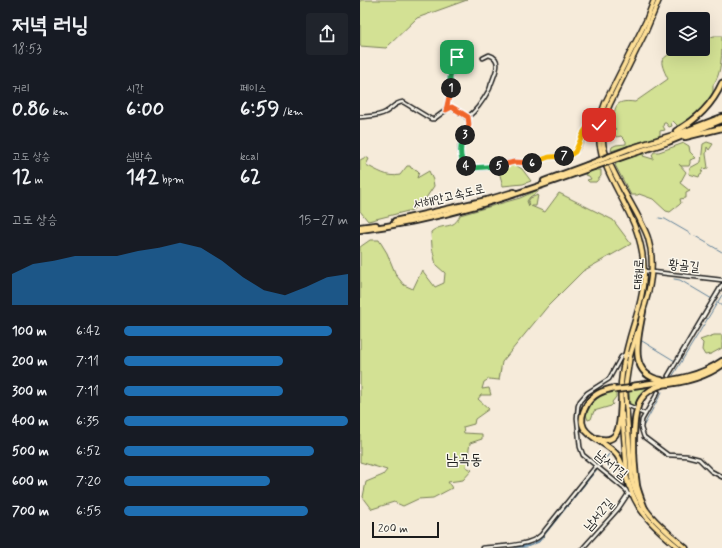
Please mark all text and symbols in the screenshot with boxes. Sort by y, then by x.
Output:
text: 저녁 러닝 [12,12,89,40]
map controls [666,12,710,56]
button: layers [666,12,710,56]
button: share [306,13,348,55]
pin [440,40,474,74]
text: 18:53 [12,41,42,58]
icon: arrive [446,46,468,68]
pin: 1 [441,78,461,98]
text: 1 [449,81,453,95]
text: 거리 [12,82,30,96]
text: 시간 [126,82,144,96]
text: 페이스 [240,82,267,96]
text: 0.86 [12,96,50,123]
text: 6:00 [126,96,164,123]
text: 6:59 [240,96,280,123]
text: km [50,105,69,119]
text: /km [280,105,303,119]
pin [582,108,616,142]
icon: check [588,114,610,136]
pin: 3 [455,125,475,145]
text: 3 [463,128,467,142]
pin: 7 [554,146,574,166]
text: 7 [561,149,567,163]
text: 고도 상승 [12,150,50,164]
text: 심박수 [126,150,153,164]
text: kcal [240,150,258,164]
pin: 6 [522,153,542,173]
pin: 4 [456,156,476,176]
pin: 5 [489,156,509,176]
text: 6 [529,156,535,170]
text: 4 [463,159,469,173]
text: 5 [496,159,502,173]
text: 12 [12,164,32,191]
text: 142 [126,164,159,191]
text: 62 [240,164,261,191]
text: m [32,173,43,187]
text: bpm [159,173,184,187]
street label: 서해안고속도로 [411,180,487,214]
text: 고도 상승 [12,212,57,229]
text: 15–27 m [298,212,348,229]
street label: 황골길 [668,256,700,276]
street label: 대해로 [630,258,648,290]
text: 100 m [12,323,47,340]
text: 6:42 [76,323,101,340]
text: 200 m [12,353,47,370]
text: 7:11 [76,353,99,370]
text: 300 m [12,383,47,400]
text: 7:11 [76,383,99,400]
text: 400 m [12,413,49,430]
text: 6:35 [76,413,99,430]
text: 500 m [12,443,49,460]
text: 6:52 [76,443,101,460]
street label: 남서1길 [591,447,631,483]
district label: 남곡동 [446,450,482,470]
text: 600 m [12,473,48,490]
text: 7:20 [76,473,101,490]
street label: 남서2길 [580,495,618,535]
text: 700 m [12,503,49,520]
text: 6:55 [76,503,101,520]
scale bar [372,520,439,539]
text: 200 m [378,522,408,536]

